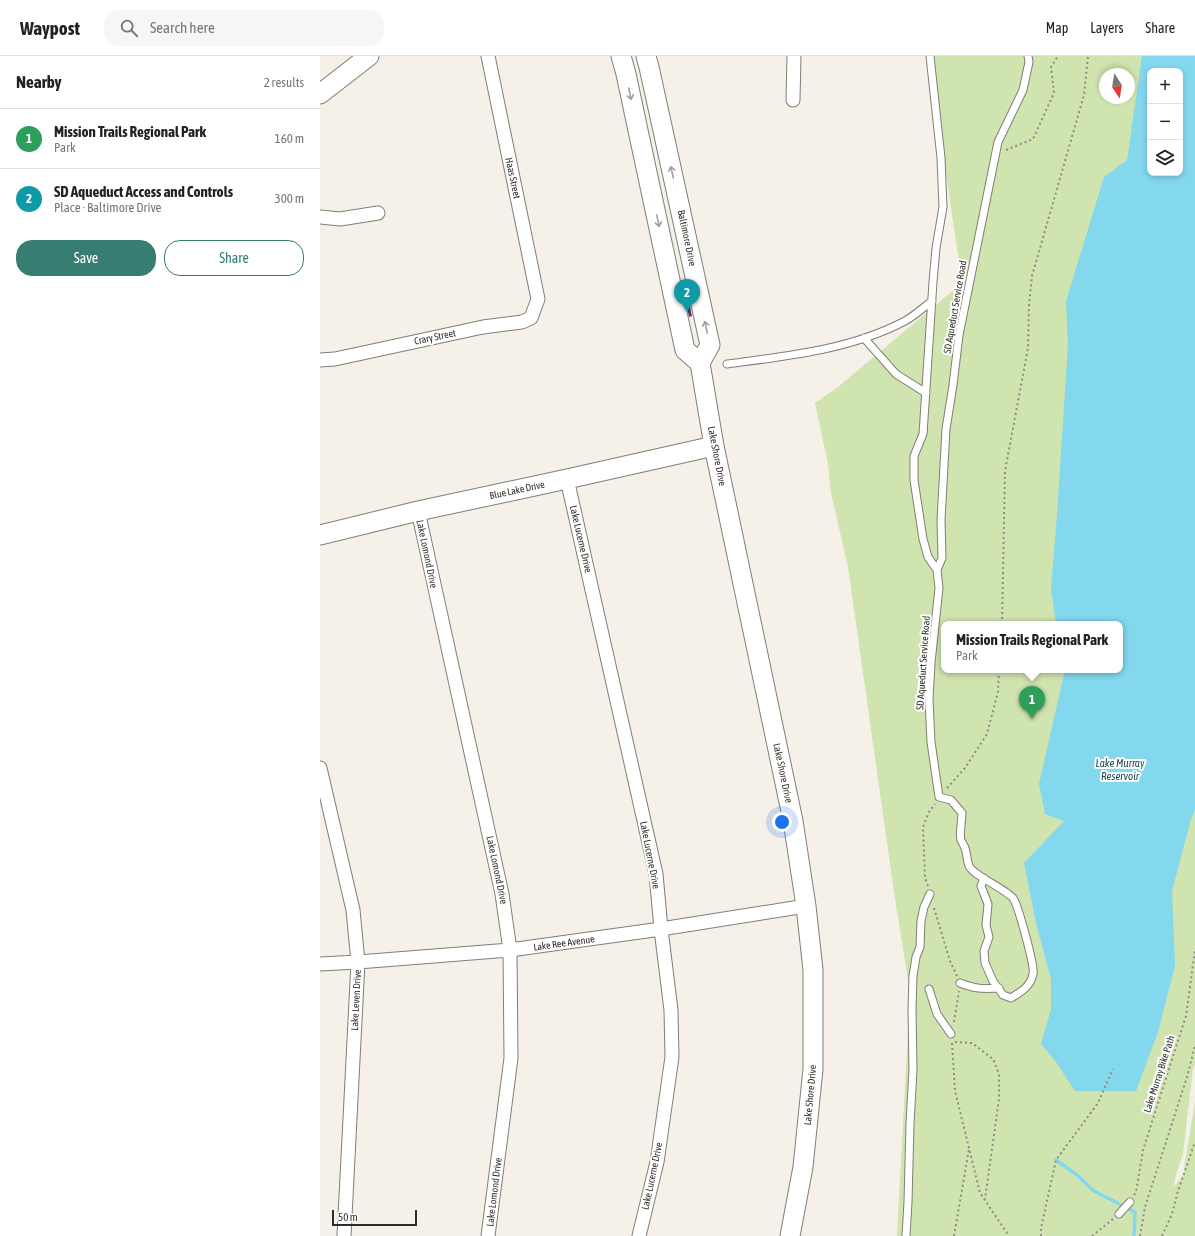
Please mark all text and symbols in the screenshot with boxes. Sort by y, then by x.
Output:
search box [104,10,384,46]
text: Waypost [20,17,80,39]
icon: search [118,17,140,39]
text: Search here [150,19,215,36]
text: Map [1046,20,1068,36]
text: Layers [1090,20,1123,36]
text: Share [1145,20,1175,36]
north arrow [1099,68,1135,104]
map controls [1147,68,1183,176]
button: + [1147,68,1183,104]
text: Nearby [16,72,62,92]
text: 2 results [264,75,304,90]
one-way arrow [627,87,635,100]
button: − [1147,104,1183,140]
text: Mission Trails Regional Park [54,123,206,140]
text: 1 [26,131,32,146]
text: 160 m [275,131,304,146]
text: Park [54,140,76,155]
button: layers [1147,140,1183,176]
street label: Haas Street [503,156,523,200]
one-way arrow [668,166,676,179]
text: SD Aqueduct Access and Controls [54,183,233,200]
text: 2 [26,191,32,206]
text: 300 m [275,191,304,206]
text: Place · Baltimore Drive [54,200,162,215]
street label: Baltimore Drive [676,209,698,268]
one-way arrow [655,214,663,227]
button: Save [16,240,156,276]
button: Share [164,240,304,276]
street label: SD Aqueduct Service Road [941,259,969,354]
pin: 2 [674,279,700,312]
one-way arrow [701,320,709,333]
street label: Crary Street [413,327,457,347]
street label: Lake Shore Drive [706,425,728,487]
street label: Blue Lake Drive [488,479,546,501]
street label: Lake Lucerne Drive [568,504,594,574]
street label: Lake Lomond Drive [414,519,440,590]
street label: SD Aqueduct Service Road [914,615,932,711]
popup [941,621,1123,673]
text: Mission Trails Regional Park [956,631,1108,648]
text: Park [956,648,978,663]
pin: 1 [1019,686,1045,719]
street label: Lake Shore Drive [771,742,795,804]
water label: Lake Murray Reservoir [1096,757,1145,782]
your location [772,812,792,832]
street label: Lake Lucerne Drive [638,820,662,890]
street label: Lake Lomond Drive [484,835,510,906]
street label: Lake Ree Avenue [533,933,596,953]
street label: Lake Leven Drive [349,969,363,1031]
street label: Lake Murray Bike Path [1141,1034,1177,1114]
street label: Lake Shore Drive [802,1064,818,1126]
street label: Lake Lucerne Drive [639,1141,665,1211]
street label: Lake Lomond Drive [484,1156,504,1227]
scale bar [332,1208,417,1227]
text: 50 m [338,1211,358,1223]

